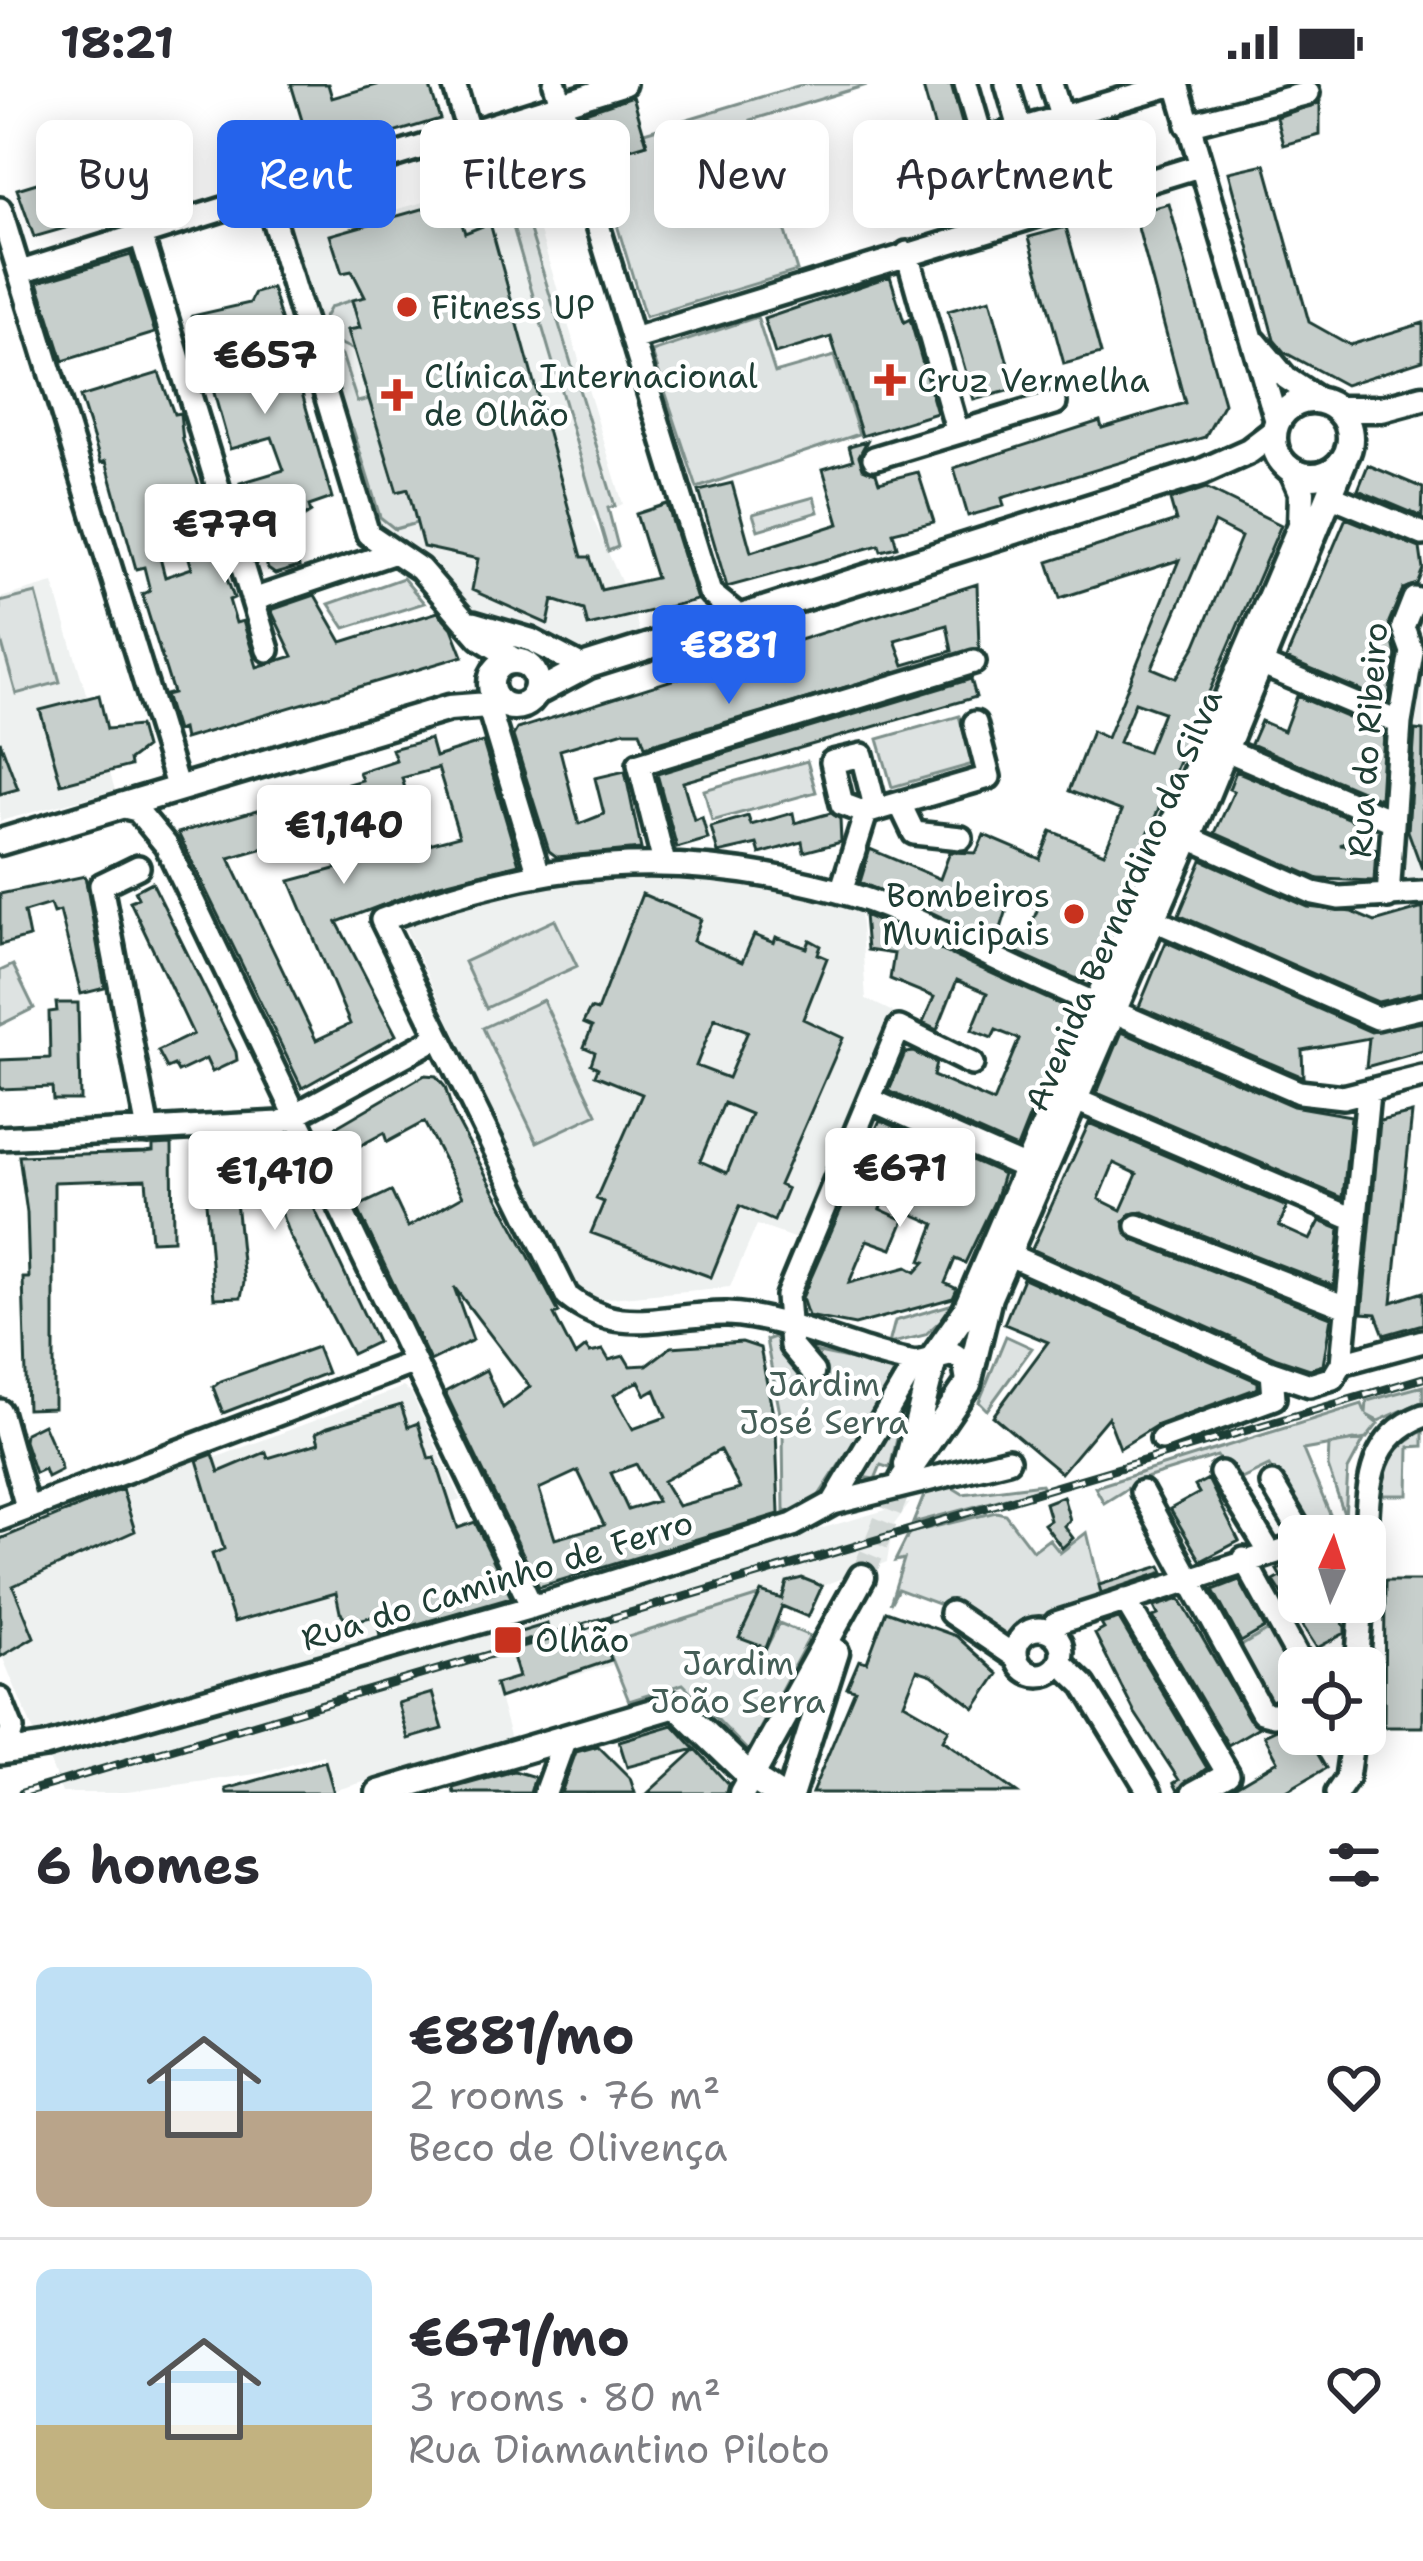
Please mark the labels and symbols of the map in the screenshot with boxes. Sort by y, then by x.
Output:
place label: Fitness UP [431,285,595,330]
marker: Fitness UP [394,294,420,320]
pin: €657 [194,315,336,417]
place label: Clínica Internacional de Olhão [424,354,758,437]
place label: Cruz Vermelha [917,358,1150,403]
marker: Cruz Vermelha [874,364,906,396]
marker: Clínica Internacional de Olhão [381,379,413,411]
pin: €779 [154,484,296,586]
pin: €881 [658,605,800,707]
street label: Rua do Ribeiro [1337,621,1398,859]
street label: Avenida Bernardino da Silva [1014,682,1233,1118]
pin: €1,140 [246,785,442,887]
place label: Bombeiros Municipais [882,873,1050,956]
marker: Bombeiros Municipais [1061,901,1087,927]
pin: €671 [829,1128,971,1230]
pin: €1,410 [177,1131,373,1233]
park label: Jardim José Serra [739,1362,909,1445]
street label: Rua do Caminho de Ferro [296,1499,698,1662]
north arrow [1278,1515,1386,1623]
place label: Olhão [535,1618,630,1663]
marker: Olhão [492,1624,524,1656]
park label: Jardim João Serra [650,1641,826,1724]

